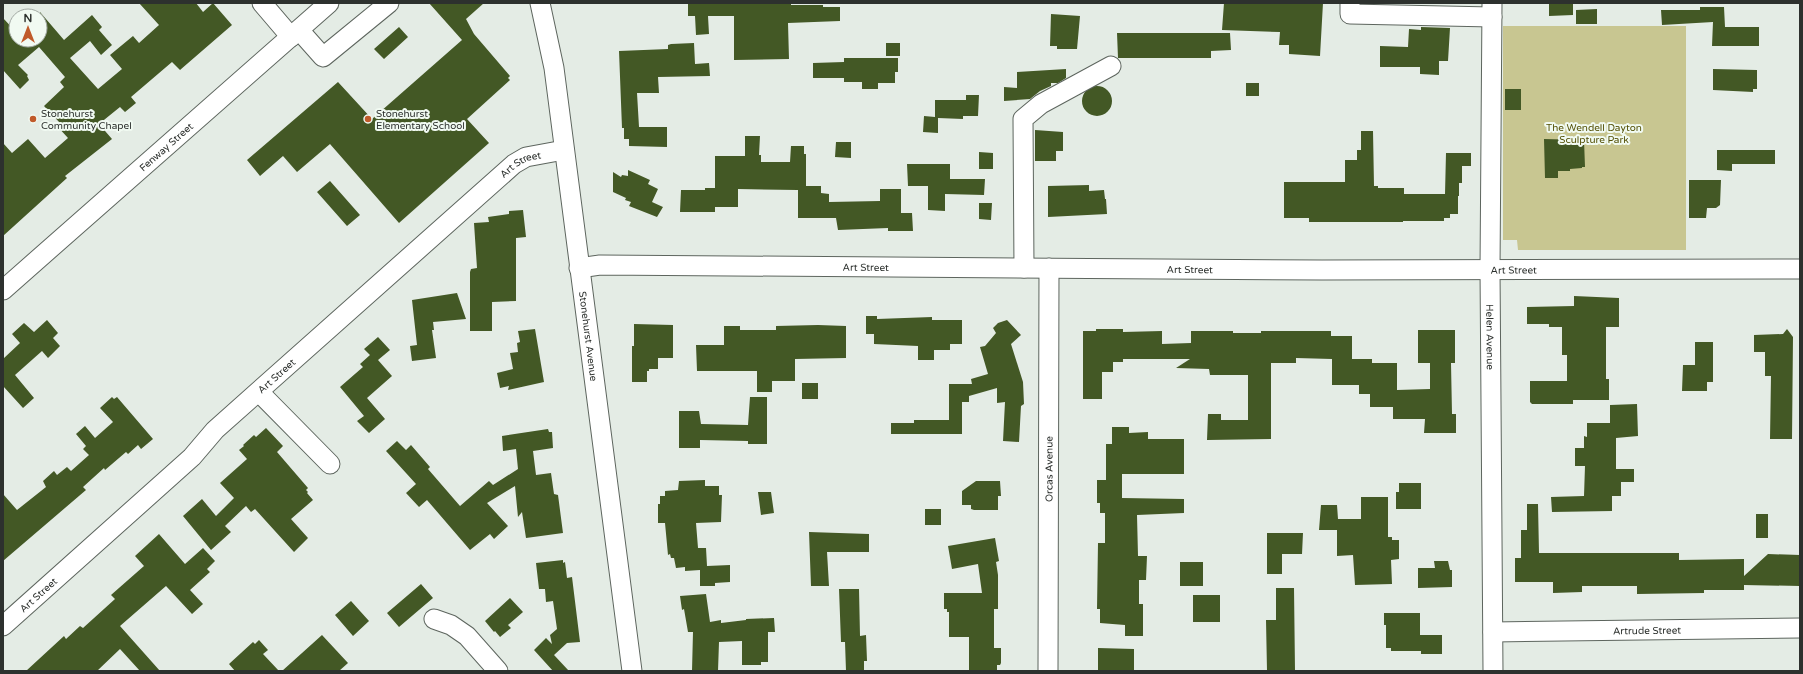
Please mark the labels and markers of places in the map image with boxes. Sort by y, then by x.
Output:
place label: Stonehurst Community Chapel [41,108,132,132]
place label: Stonehurst Elementary School [376,108,465,132]
marker: Stonehurst Community Chapel [28,114,38,124]
marker: Stonehurst Elementary School [363,114,373,124]

